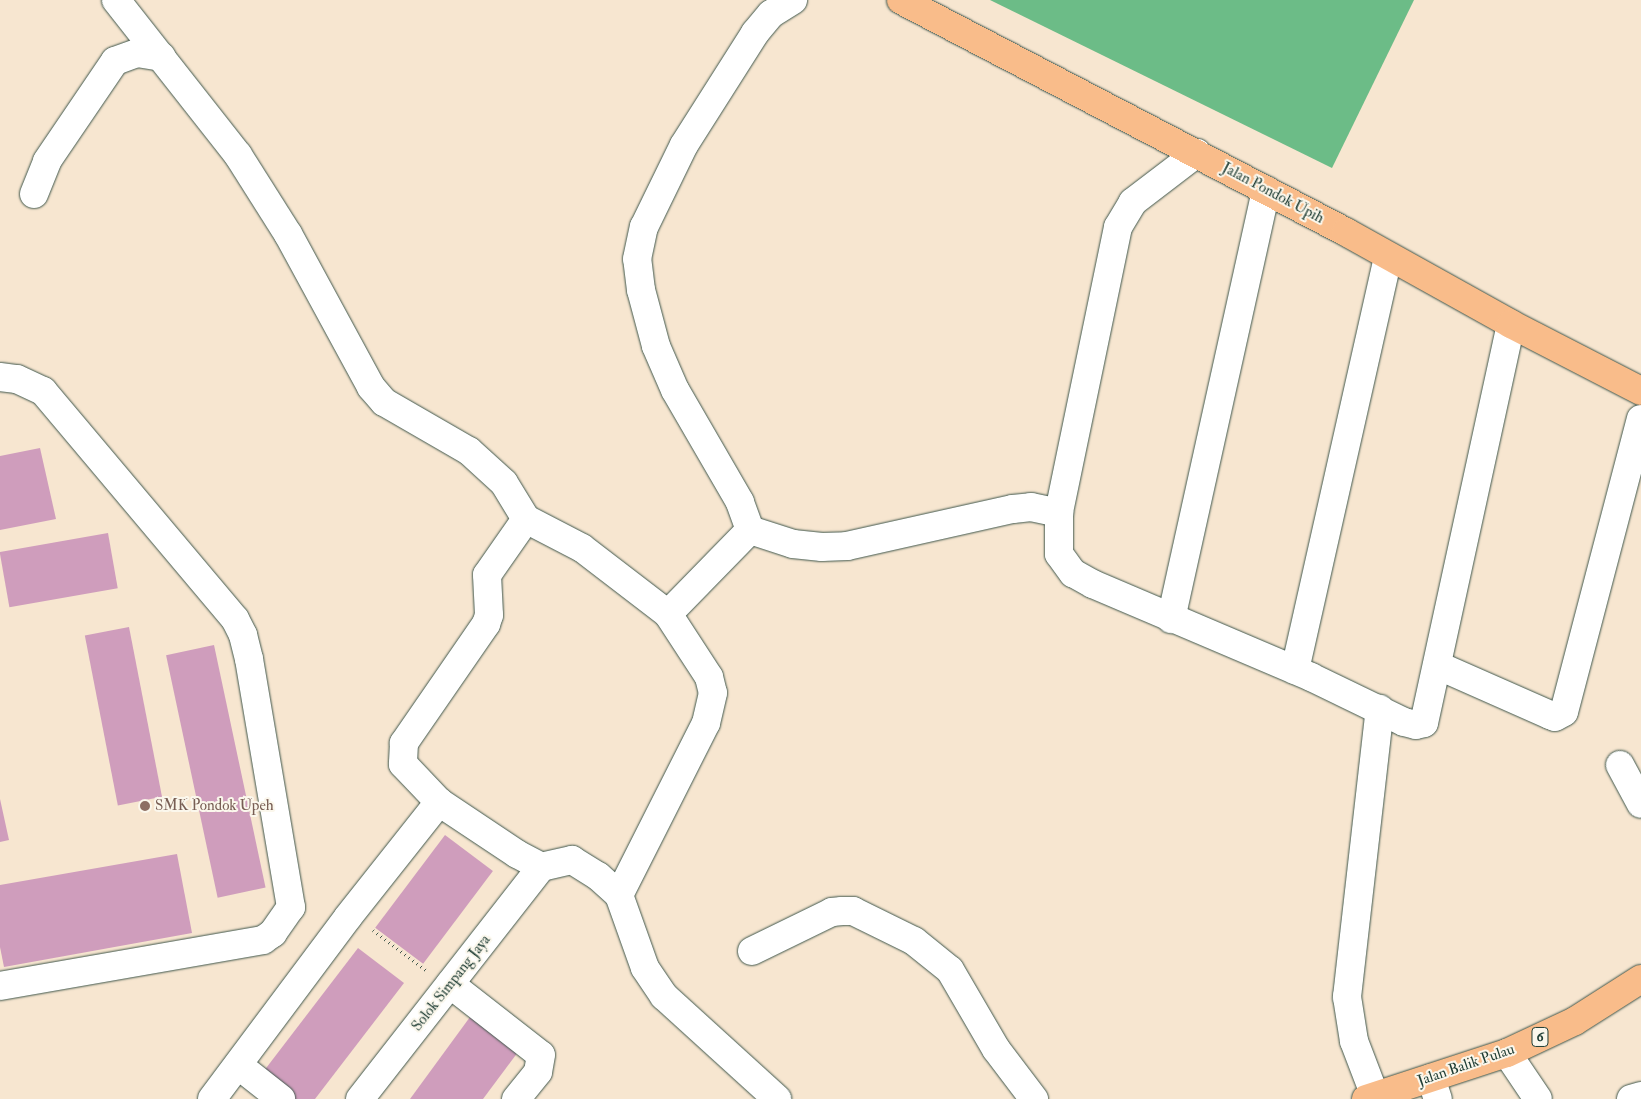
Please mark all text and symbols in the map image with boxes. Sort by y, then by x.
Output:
street label: Jalan Pondok Upih [1219,159,1327,227]
place label: SMK Pondok Upeh [155,797,274,815]
marker: SMK Pondok Upeh [139,800,151,812]
street label: Solok Simpang Jaya [408,931,494,1035]
road number: 6 [1531,1026,1549,1048]
street label: Jalan Balik Pulau [1415,1040,1517,1090]

